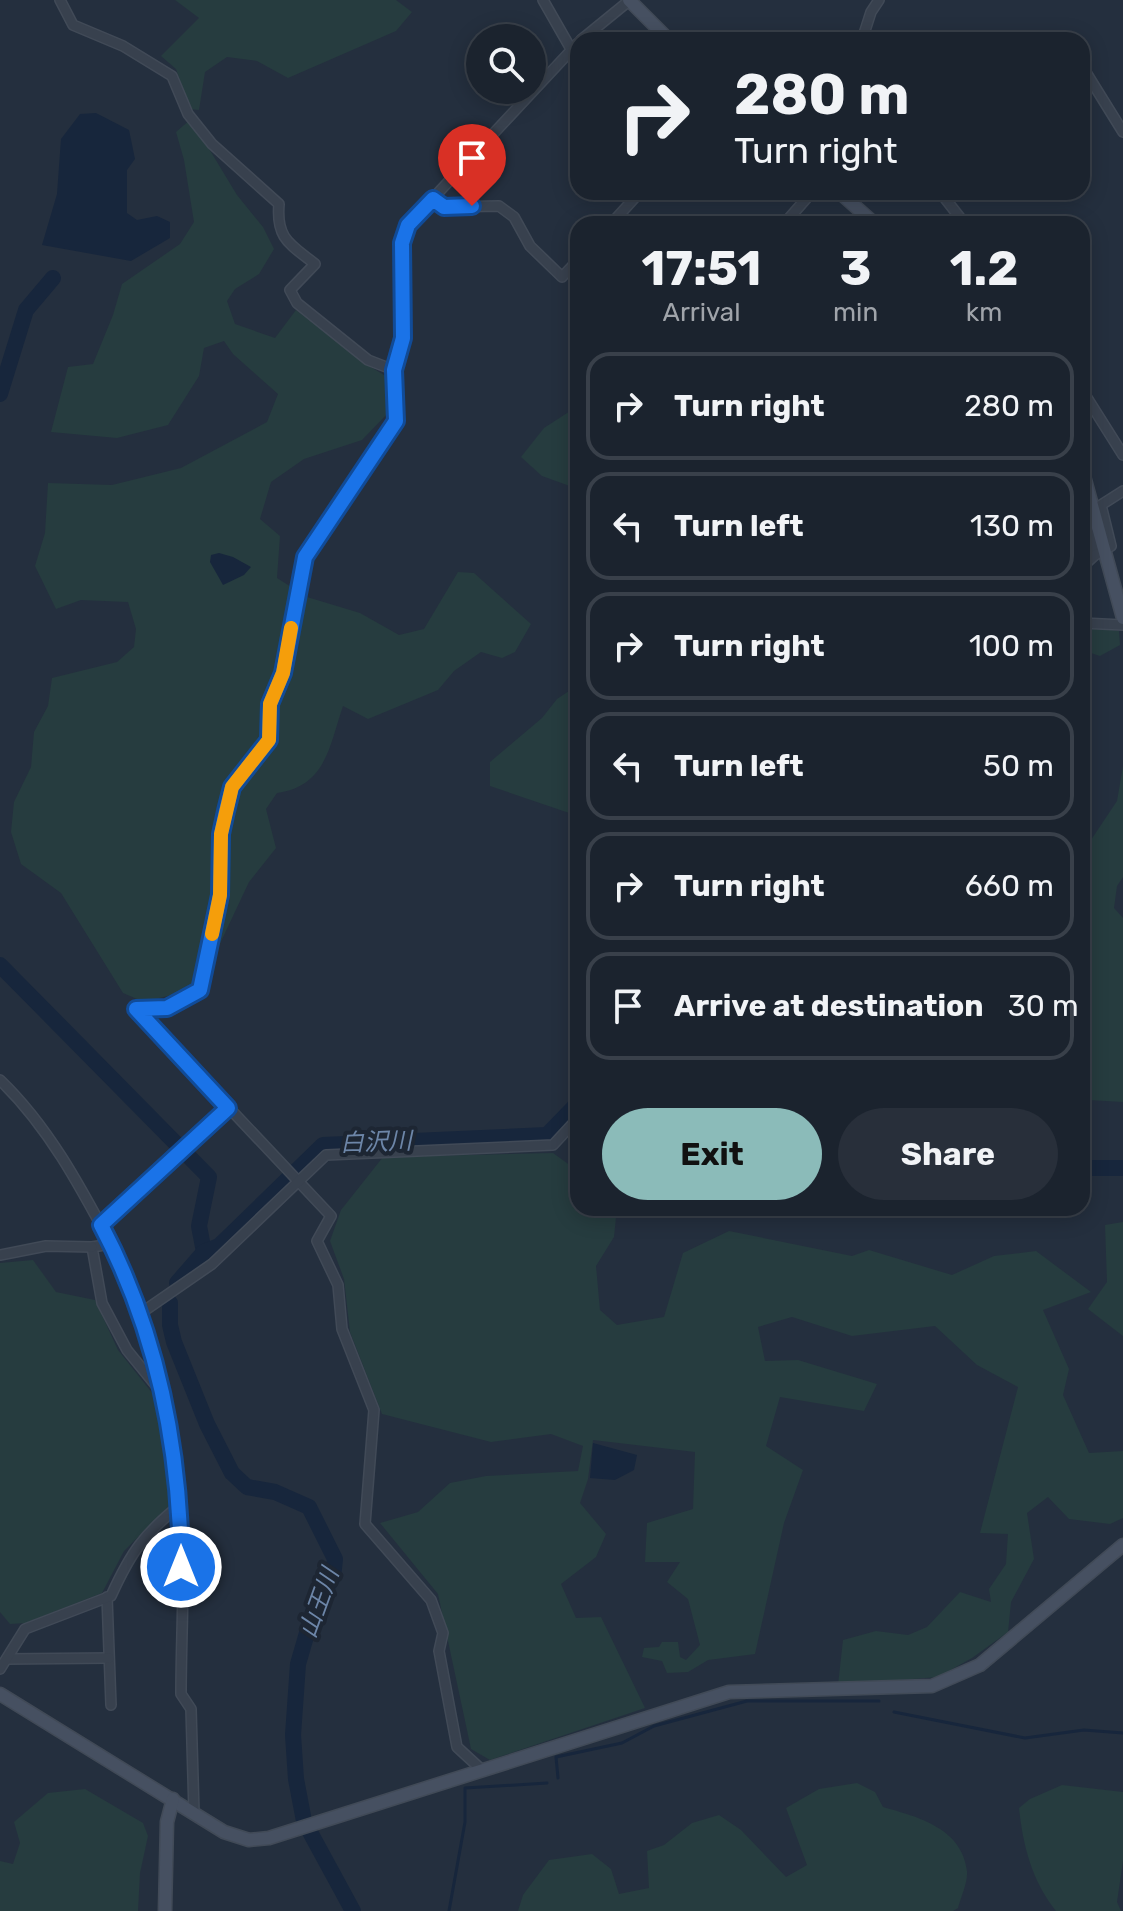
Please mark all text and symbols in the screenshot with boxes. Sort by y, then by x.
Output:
map controls [466,24,546,104]
button: search [466,24,546,104]
text: 280 m [734,62,910,128]
icon: right [602,64,706,168]
pin [438,124,506,206]
text: Turn right [734,129,898,172]
icon: arrive [450,136,494,180]
text: 17:51 [642,240,761,297]
text: 3 [840,240,871,297]
text: 1.2 [950,240,1018,297]
text: Arrival [662,297,741,328]
text: min [833,297,878,328]
text: km [966,297,1002,328]
icon: right [606,384,650,428]
text: Turn right [674,388,825,424]
text: 280 m [964,388,1054,424]
icon: left [606,504,650,548]
text: Turn left [674,508,804,544]
text: 130 m [970,508,1054,544]
icon: right [606,624,650,668]
text: Turn right [674,628,825,664]
text: 100 m [969,628,1054,664]
icon: left [606,744,650,788]
text: Turn left [674,748,804,784]
text: 50 m [983,748,1054,784]
icon: right [606,864,650,908]
text: Turn right [674,868,825,904]
text: 660 m [965,868,1054,904]
icon: arrive [606,984,650,1028]
text: Arrive at destination [674,988,984,1024]
text: 30 m [1008,988,1079,1024]
button: Exit [602,1108,822,1200]
button: Share [838,1108,1058,1200]
water label: 白沢川 [340,1127,415,1157]
position arrow [139,1525,223,1609]
water label: 山王川 [294,1562,345,1642]

